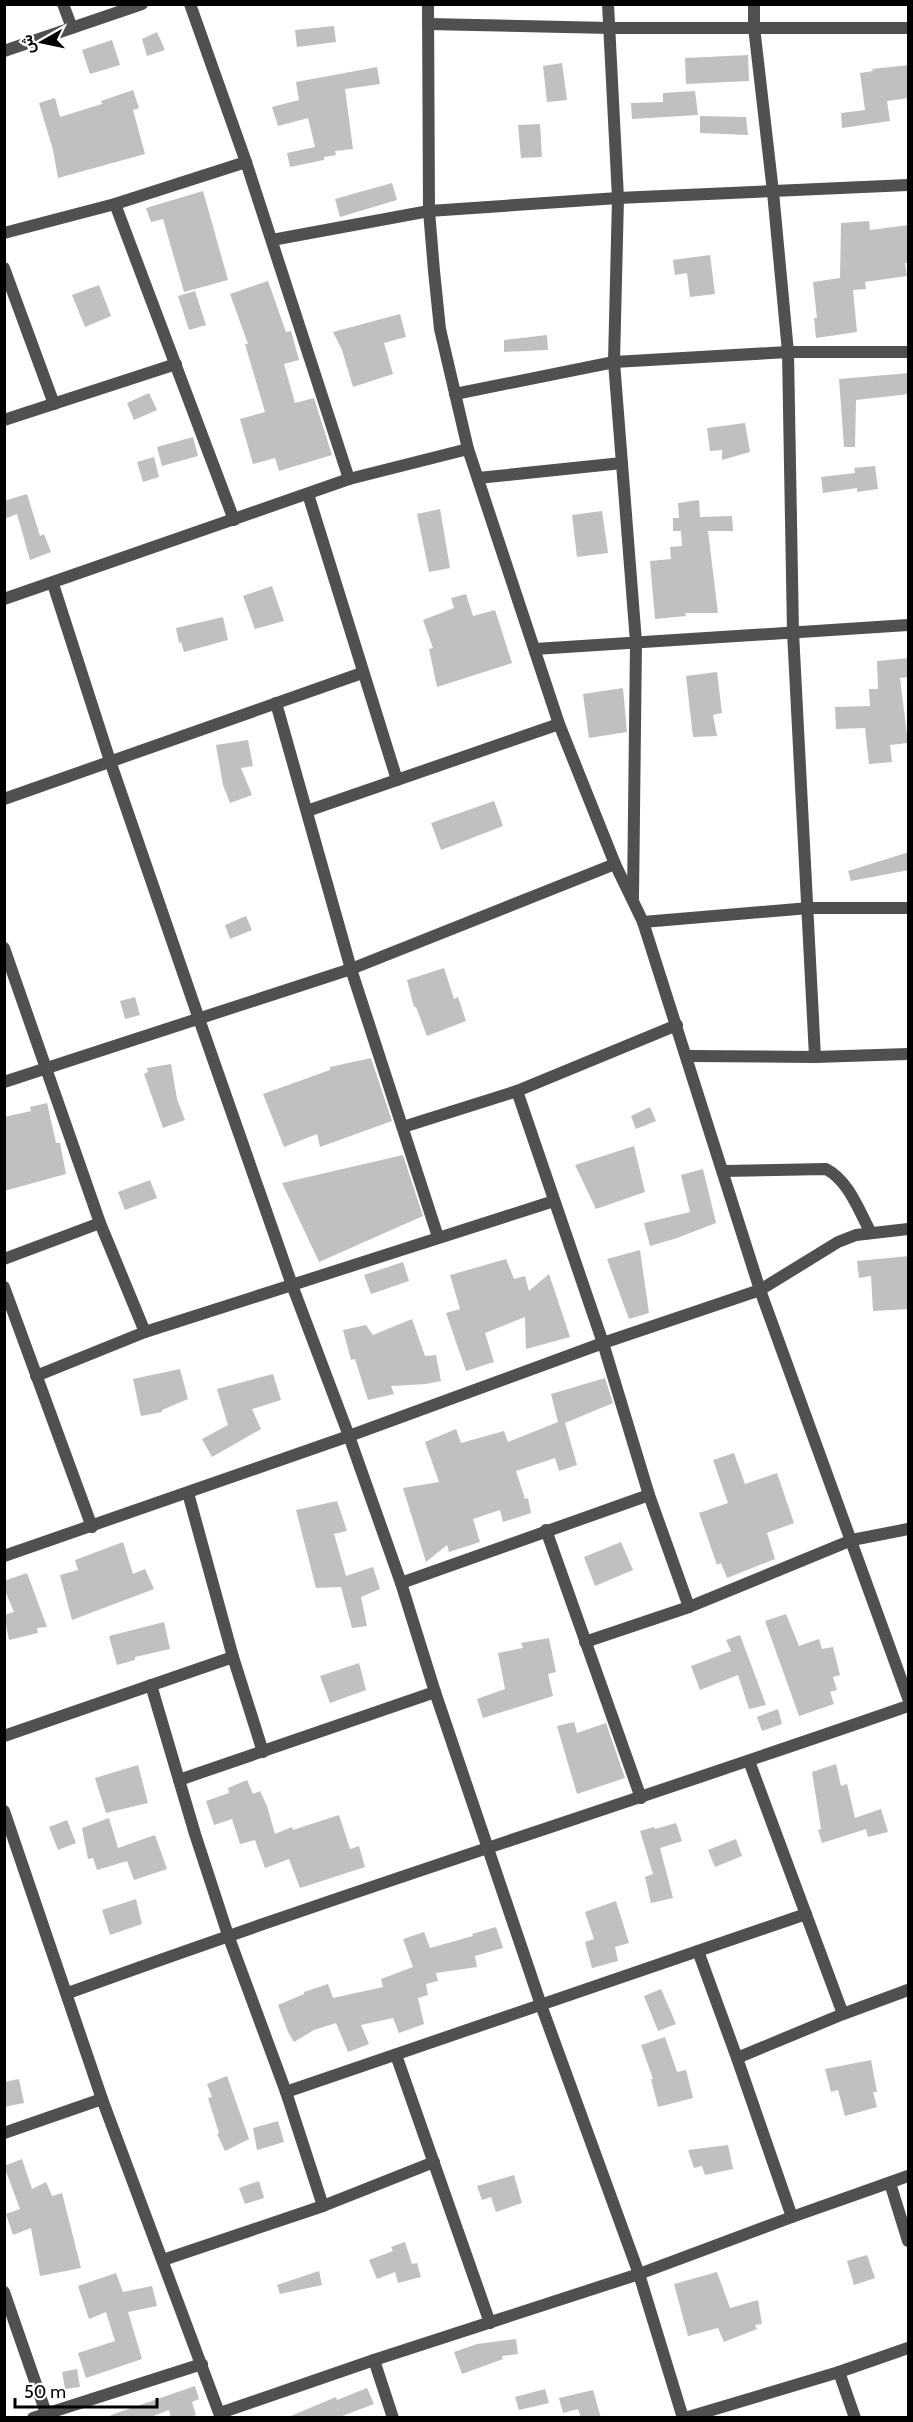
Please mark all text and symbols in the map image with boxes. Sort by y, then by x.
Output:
north arrow [12,12,72,72]
text: ش [17,33,39,55]
scale bar [15,2371,158,2409]
text: 50 m [24,2381,66,2403]

